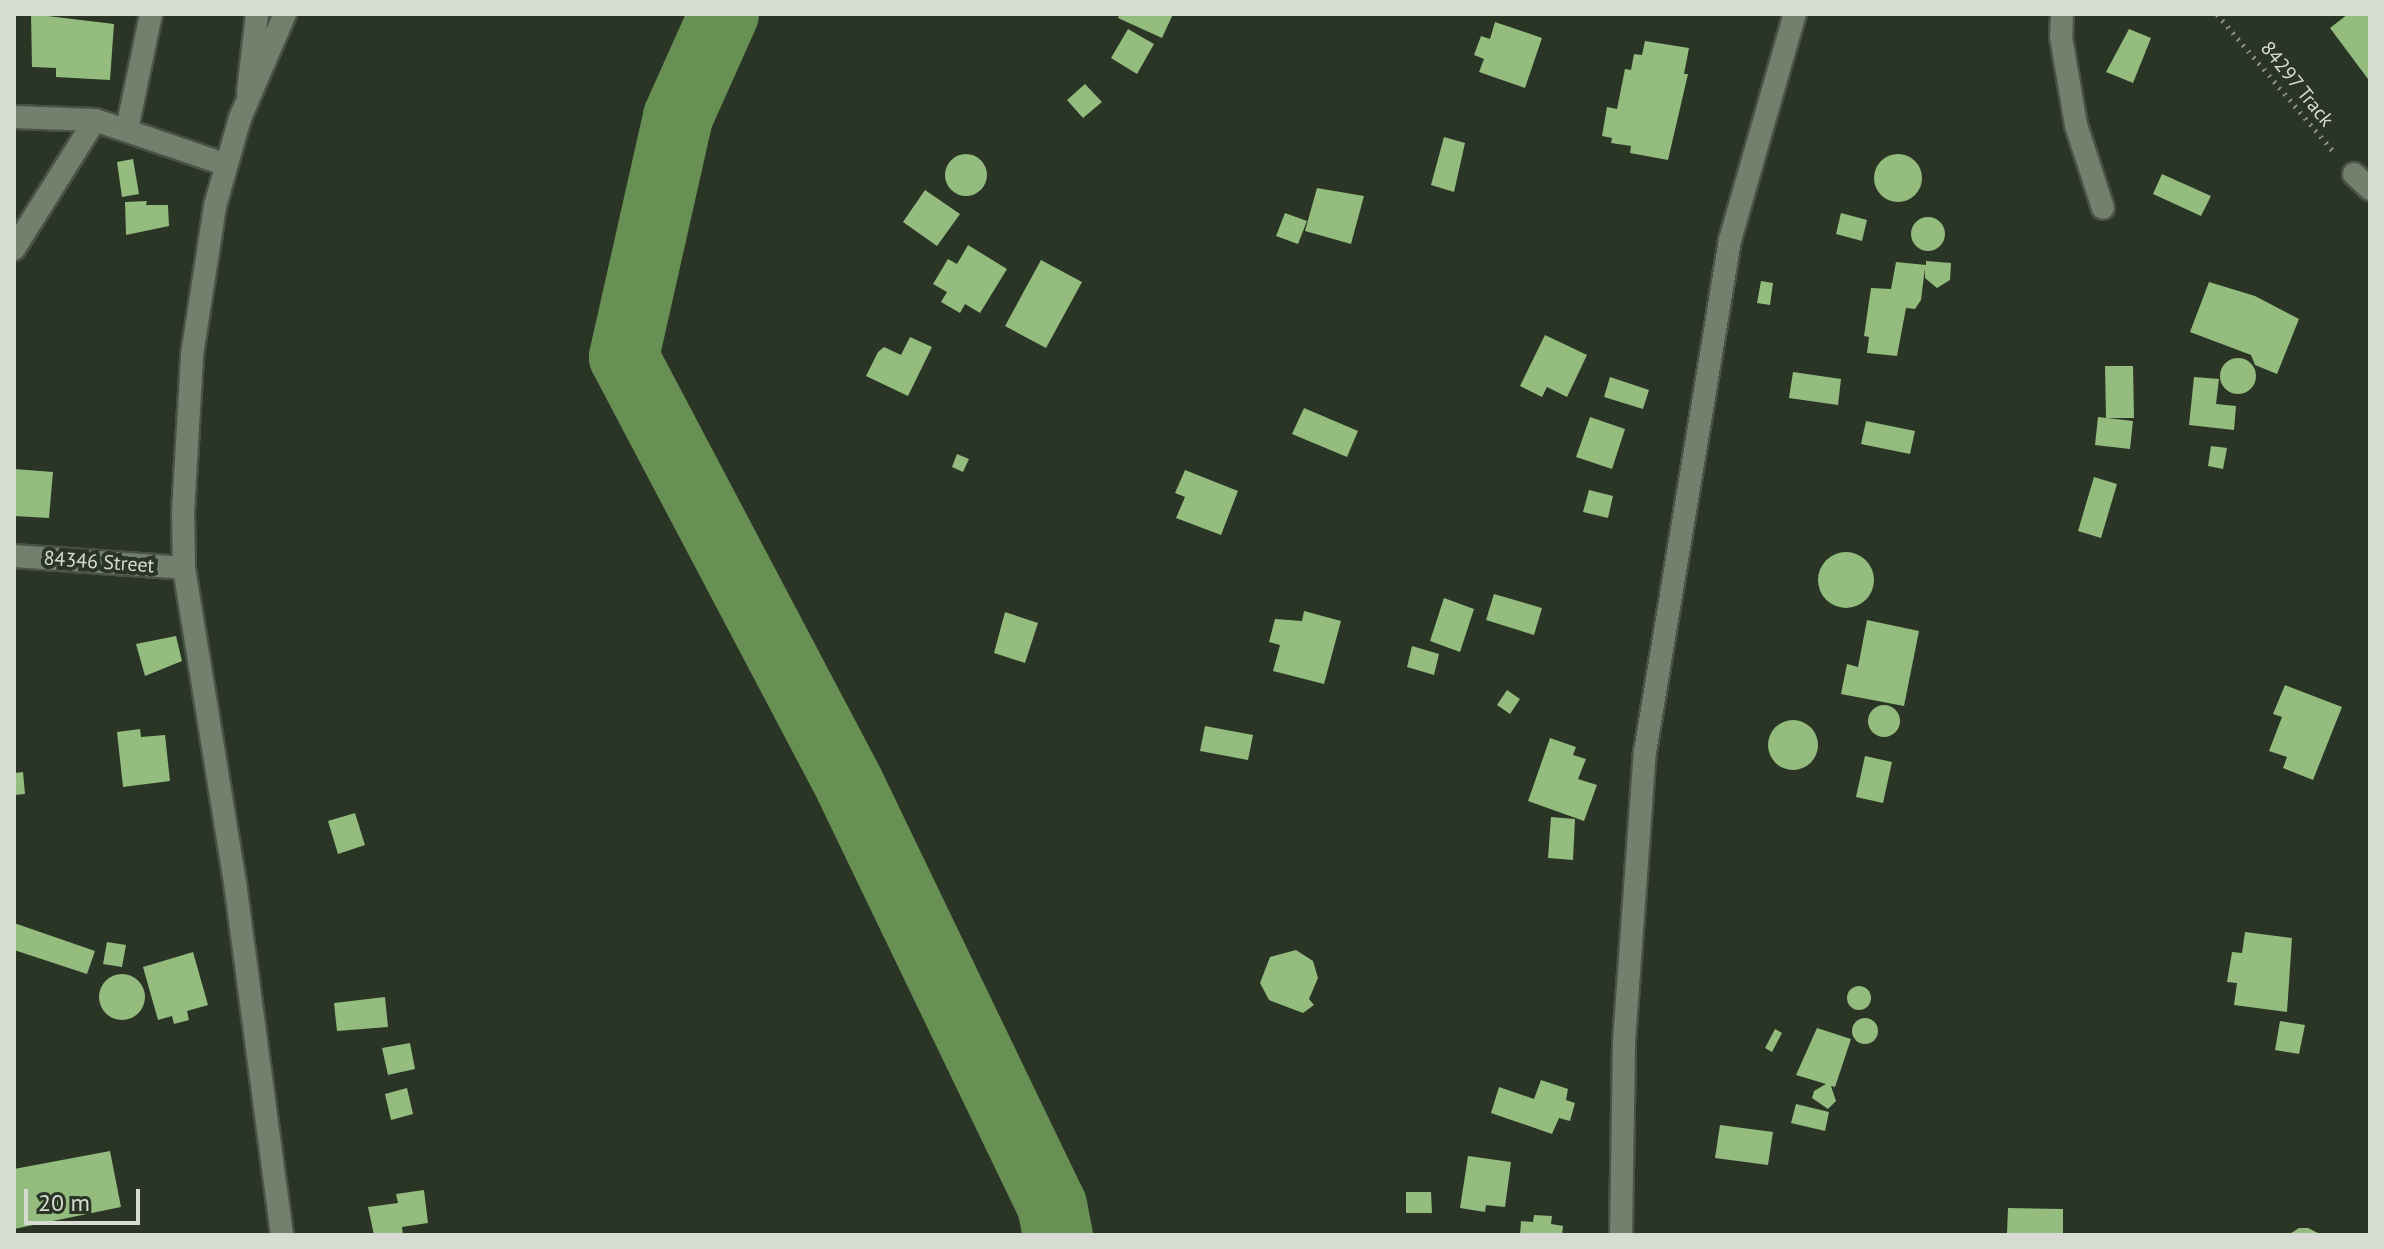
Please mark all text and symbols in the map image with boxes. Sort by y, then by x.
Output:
street label: 84297 Track [2255,36,2339,132]
street label: 84346 Street [43,546,155,578]
scale bar [28,1173,144,1223]
text: 20 m [38,1187,90,1218]

